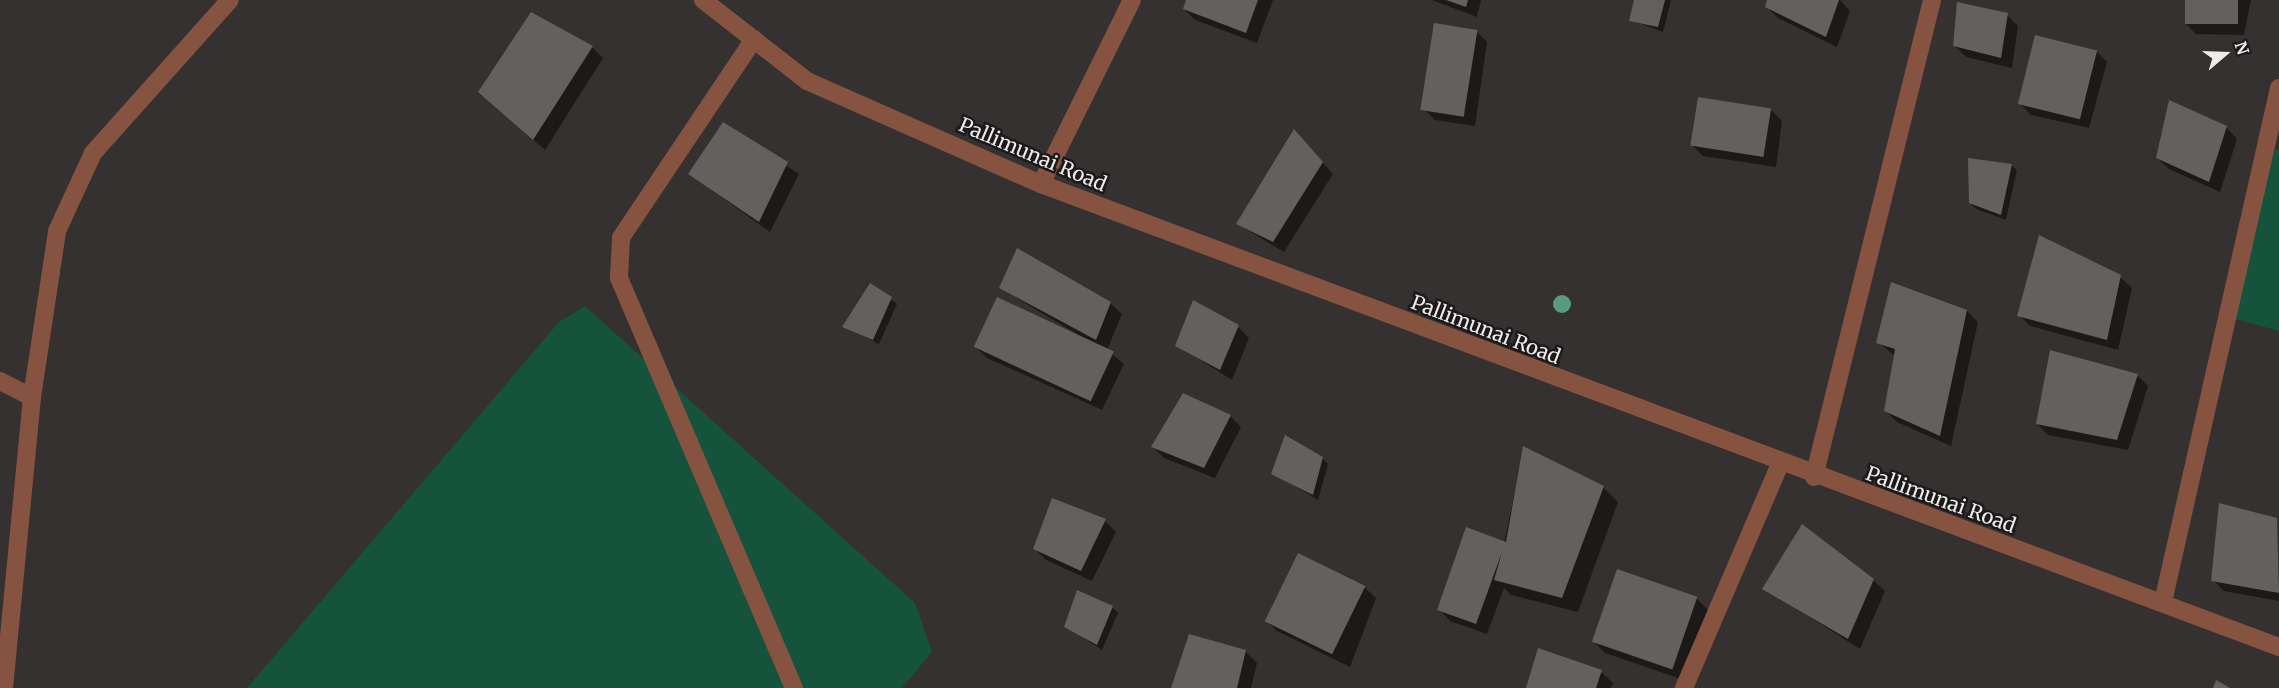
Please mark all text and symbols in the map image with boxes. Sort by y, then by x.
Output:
north arrow [2195,24,2255,84]
text: N [2231,39,2254,57]
street label: Pallimunai Road [956,112,1110,196]
street label: Pallimunai Road [1408,289,1564,369]
street label: Pallimunai Road [1863,461,2019,537]

